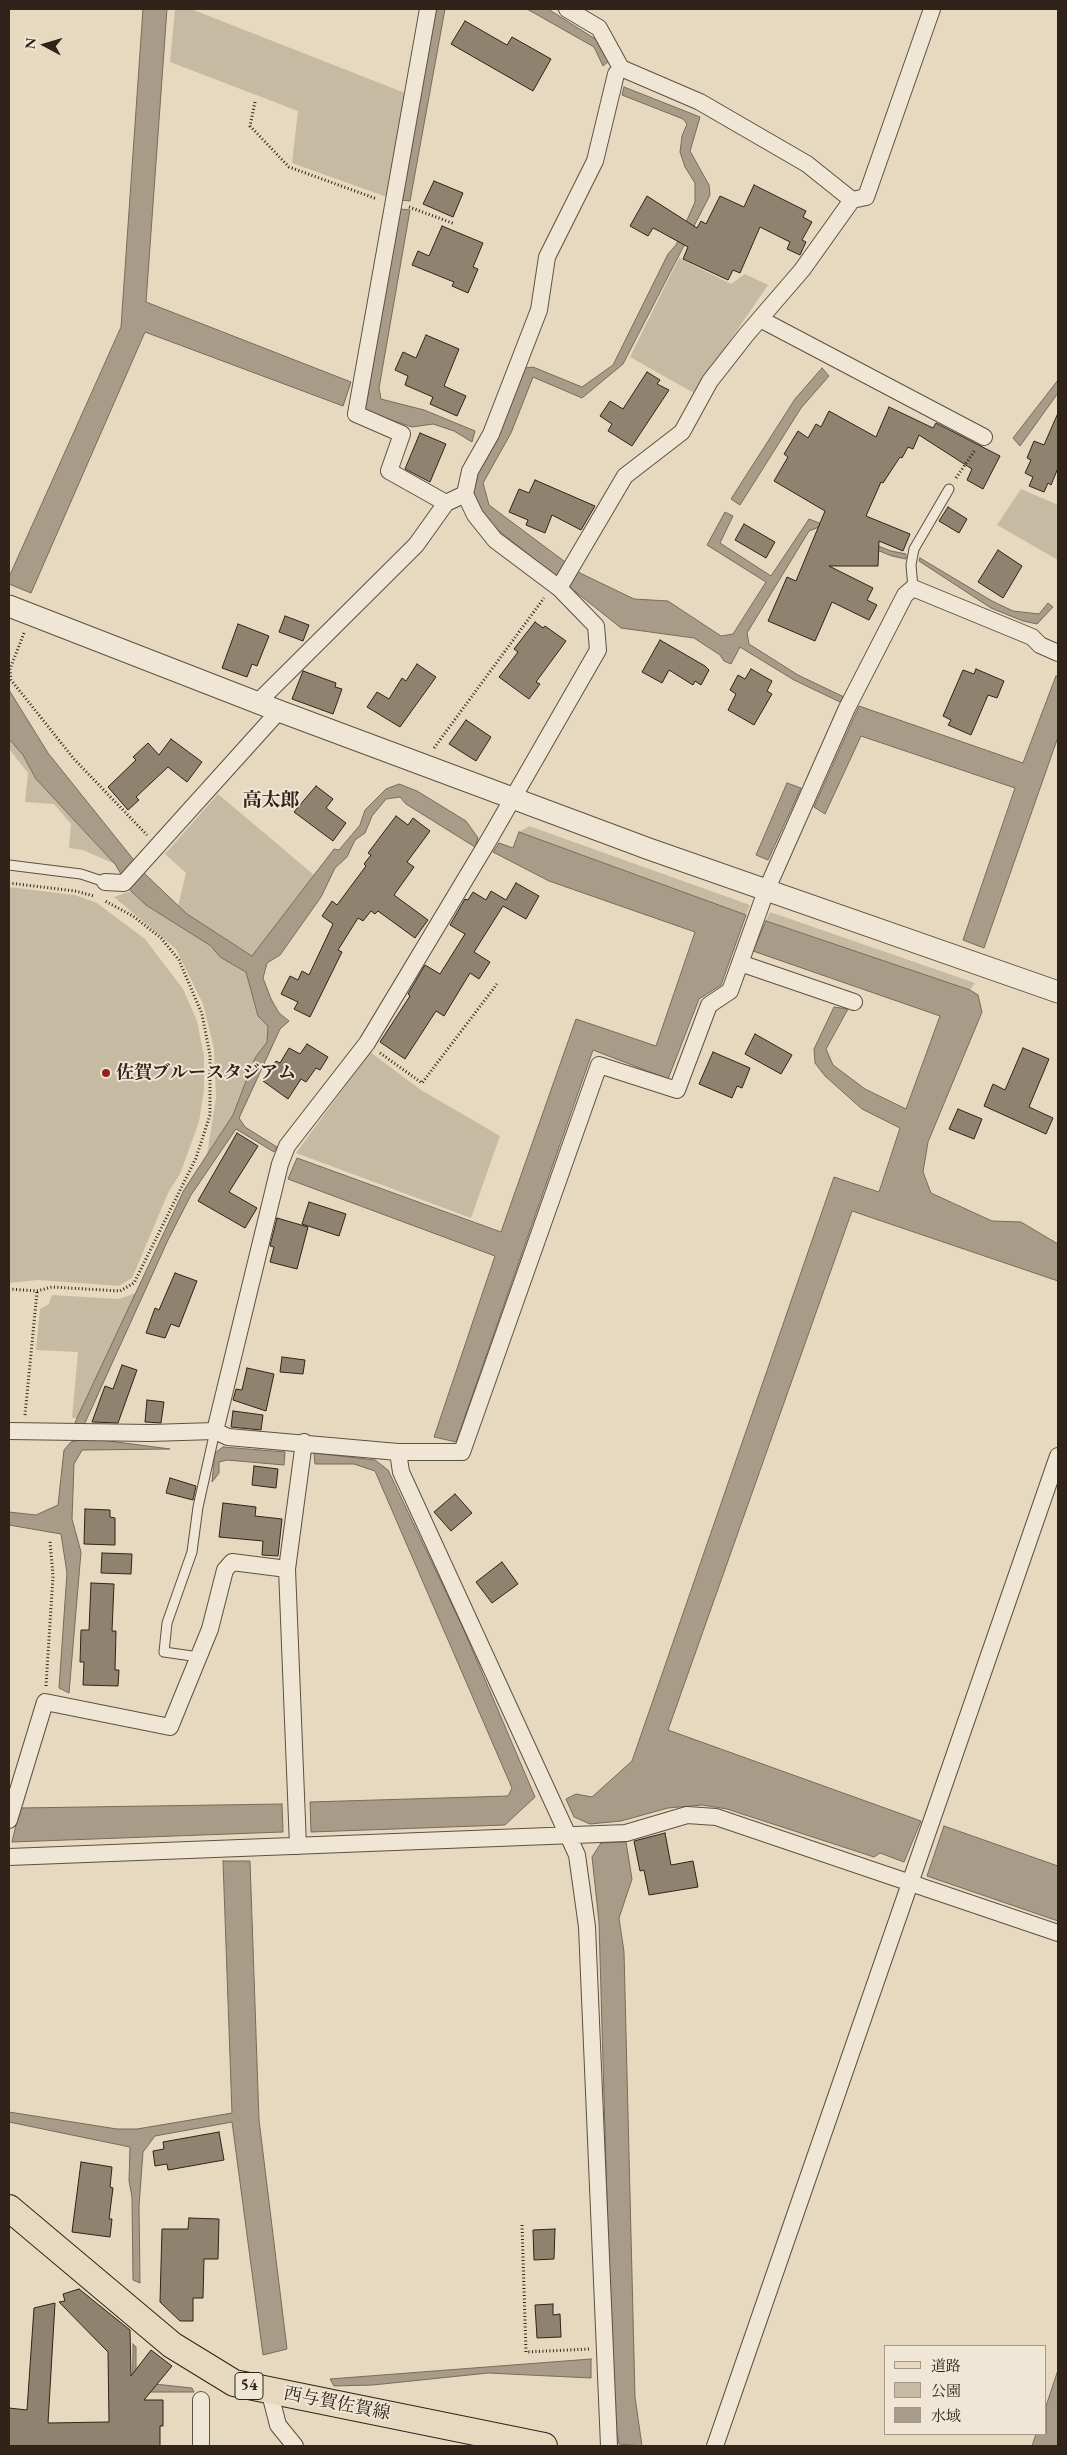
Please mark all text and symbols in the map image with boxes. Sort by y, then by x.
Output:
north arrow [20,20,70,70]
text: N [21,37,40,50]
district label: 高太郎 [243,790,299,812]
place label: 佐賀ブルースタジアム [116,1062,296,1084]
marker: 佐賀ブルースタジアム [100,1067,112,1079]
legend [884,2345,1047,2435]
text: 道路 [931,2356,961,2375]
road number: 54 [235,2372,263,2400]
text: 公園 [931,2381,961,2400]
street label: 西与賀佐賀線 [282,2383,392,2425]
text: 水域 [931,2406,961,2425]

